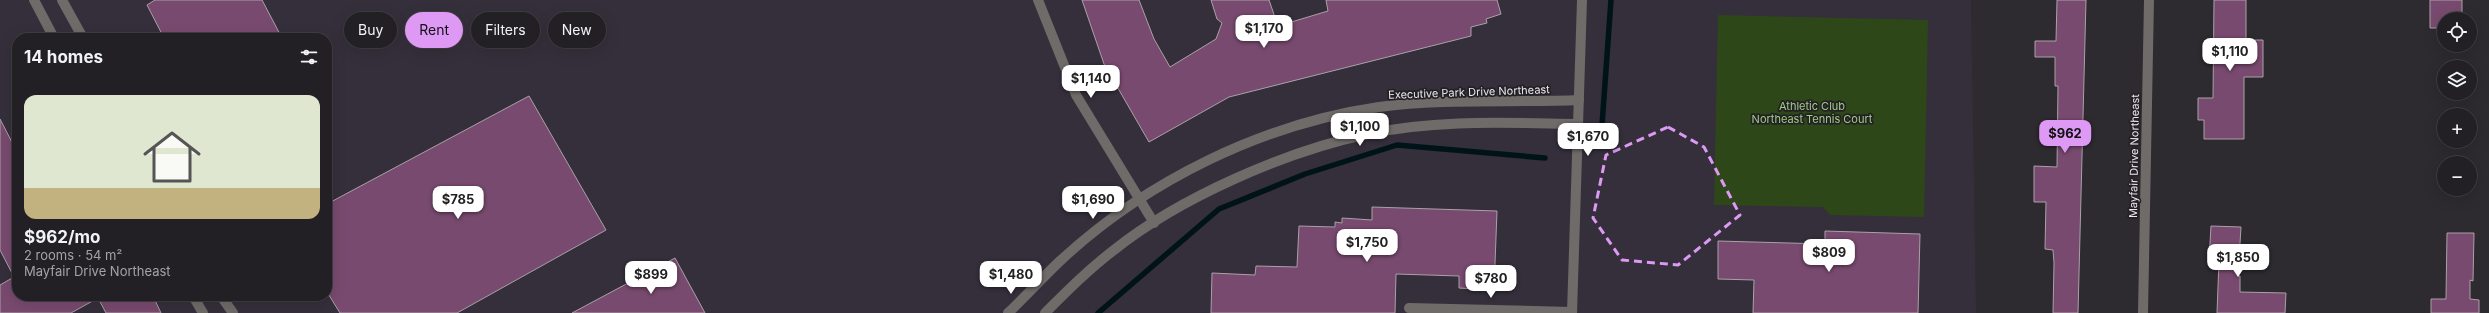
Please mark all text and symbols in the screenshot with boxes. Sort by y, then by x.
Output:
chip: Buy [344,12,397,48]
chip: Rent [405,12,463,48]
chip: Filters [471,12,540,48]
chip: New [548,12,606,48]
map controls [2437,12,2477,196]
button: locate [2437,12,2477,52]
pin: $1,170 [1231,15,1297,49]
text: $1,170 [1244,20,1284,36]
pin: $1,110 [2197,38,2263,72]
text: $1,110 [2211,43,2249,59]
icon: filters [298,46,320,68]
text: 14 homes [24,47,103,67]
button: layers [2437,60,2477,100]
pin: $1,140 [1058,65,1124,99]
text: $1,140 [1071,70,1111,86]
street label: Executive Park Drive Northeast [1388,82,1550,102]
street label: Mayfair Drive Northeast [2126,93,2142,218]
park label: Athletic Club Northeast Tennis Court [1752,99,1873,126]
button: + [2437,108,2477,148]
pin: $1,100 [1327,113,1393,147]
text: $1,100 [1340,118,1380,134]
pin: $962 [2041,120,2089,154]
icon: home [136,121,208,193]
pin: $1,670 [1555,123,1621,157]
text: $962 [2048,125,2082,141]
text: $1,670 [1567,128,1609,144]
button: − [2437,156,2477,196]
pin: $785 [434,186,482,220]
pin: $1,690 [1060,186,1126,220]
text: $785 [442,191,474,207]
text: $1,690 [1071,191,1115,207]
text: $962/mo [24,227,100,247]
pin: $1,750 [1334,229,1400,263]
text: $1,750 [1346,234,1388,250]
pin: $809 [1805,239,1853,273]
text: $809 [1812,244,1846,260]
pin: $1,850 [2205,244,2271,278]
text: 2 rooms · 54 m² [24,247,122,263]
text: $1,850 [2216,249,2260,265]
pin: $899 [627,261,675,295]
pin: $1,480 [978,261,1044,295]
text: Mayfair Drive Northeast [24,263,171,279]
pin: $780 [1467,265,1515,299]
text: $899 [634,266,668,282]
text: $1,480 [989,266,1033,282]
text: $780 [1474,270,1508,286]

